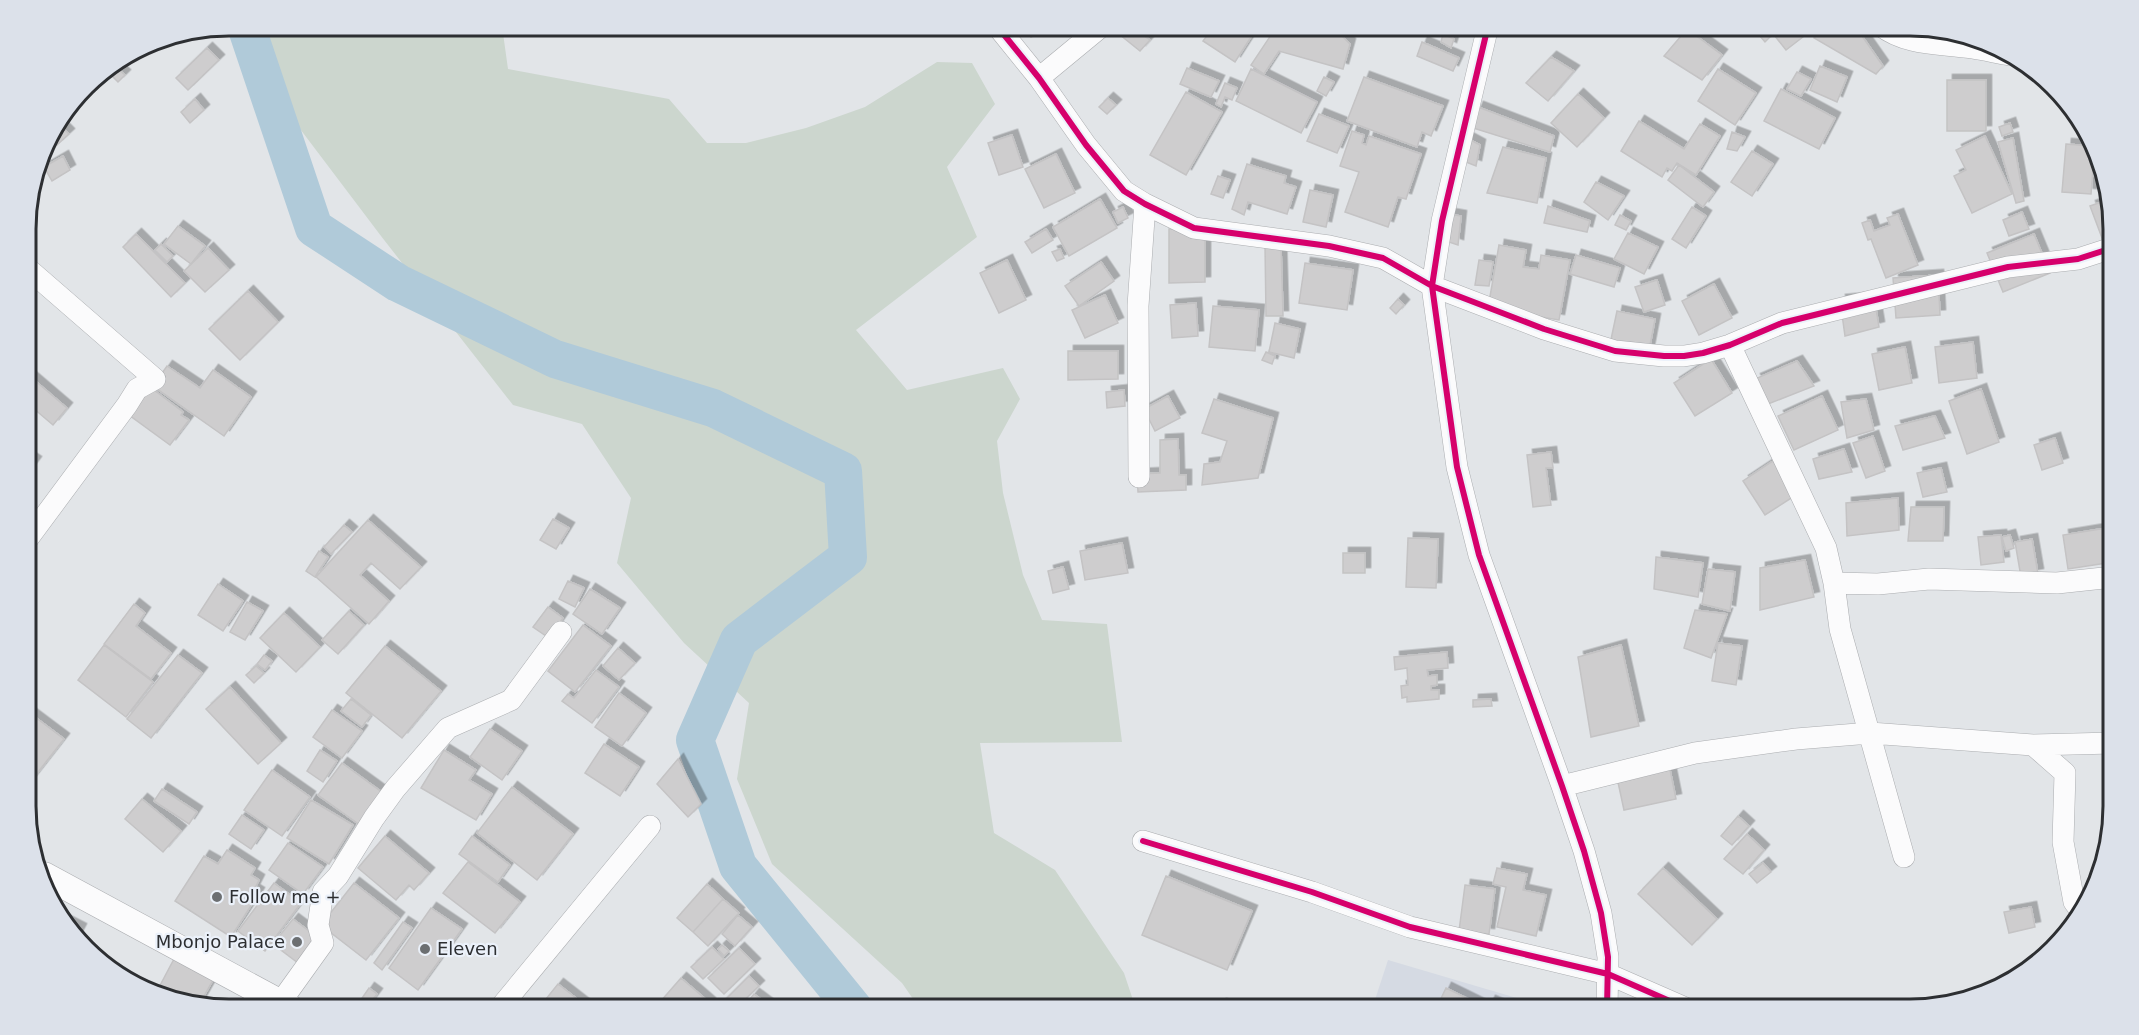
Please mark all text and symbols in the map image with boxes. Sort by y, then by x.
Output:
place label: Follow me + [229,886,341,907]
marker: Follow me + [210,890,224,904]
place label: Mbonjo Palace [156,931,285,952]
marker: Mbonjo Palace [290,935,304,949]
place label: Eleven [437,938,498,959]
marker: Eleven [418,942,432,956]

